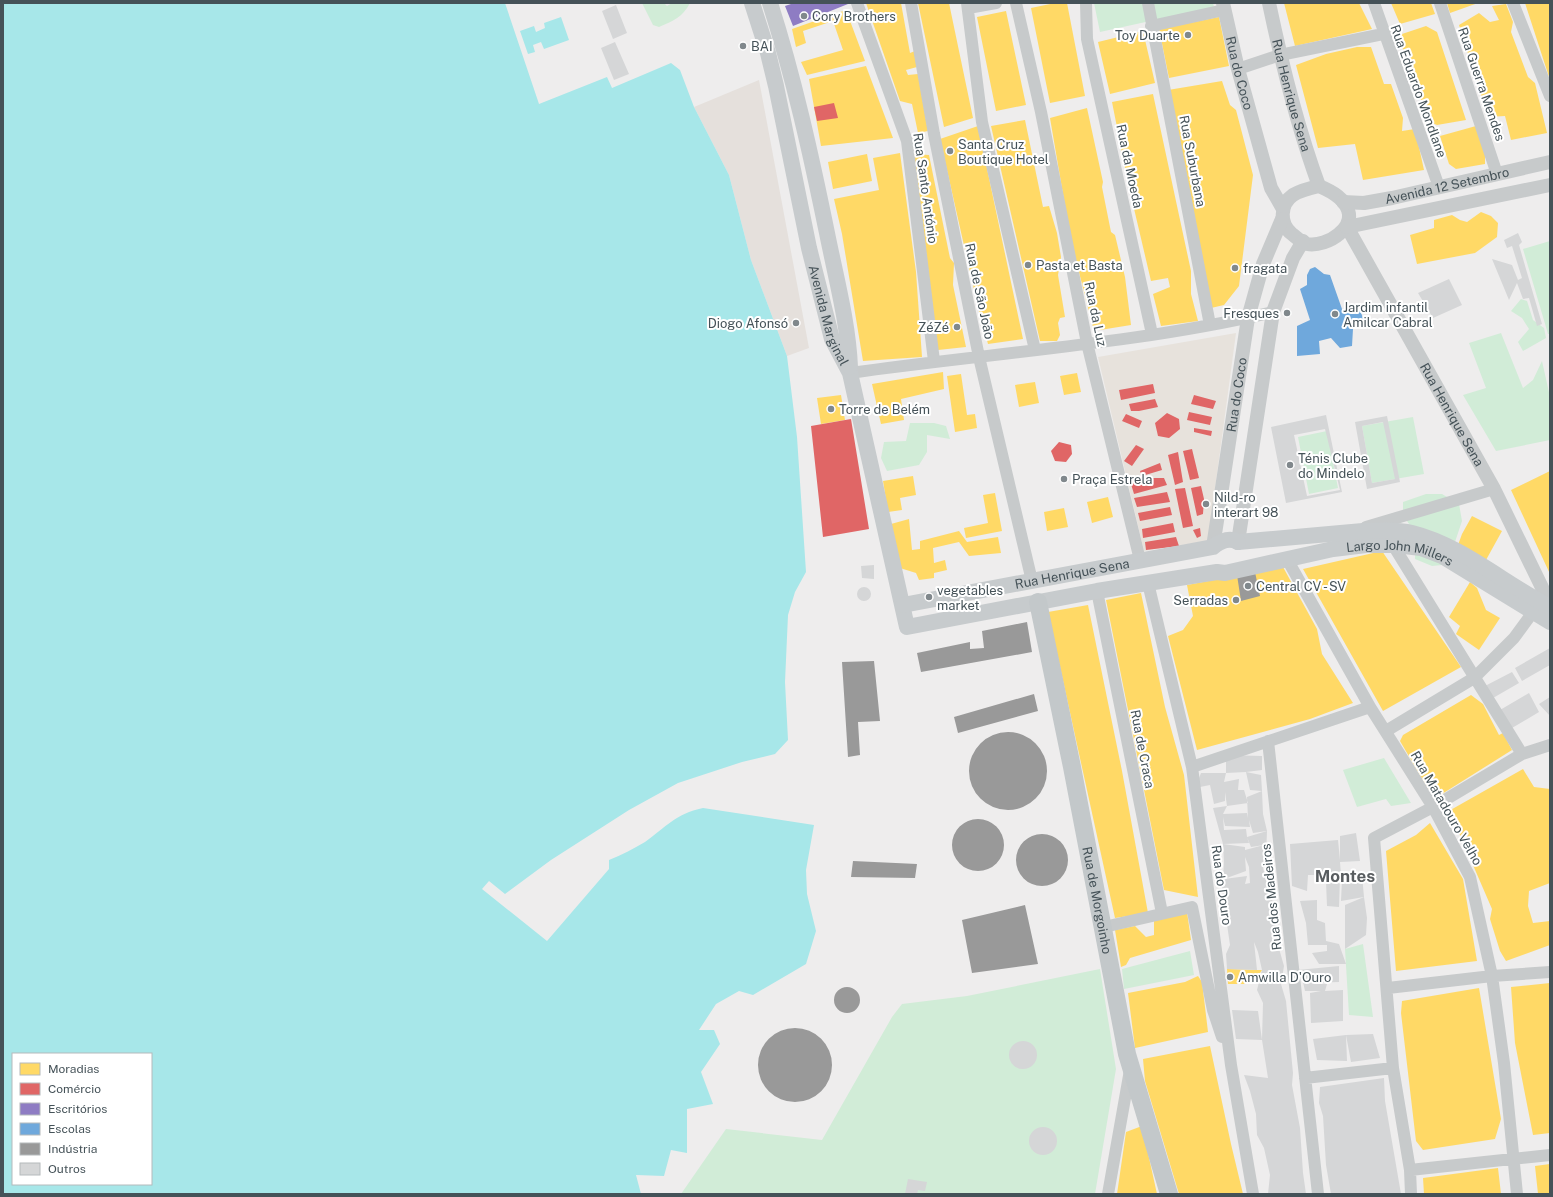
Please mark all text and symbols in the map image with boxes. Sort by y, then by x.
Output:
place label: Cory Brothers [812,9,896,24]
marker: Cory Brothers [799,11,809,21]
street label: Rua Eduardo Mondlane [1387,23,1450,160]
street label: Rua Guerra Mendes [1455,25,1508,143]
place label: Toy Duarte [1115,28,1180,43]
marker: Toy Duarte [1183,30,1193,40]
street label: Rua do Coco [1223,35,1256,112]
street label: Rua Henrique Sena [1269,37,1314,154]
place label: BAI [751,39,773,54]
marker: BAI [738,41,748,51]
street label: Rua Suburbana [1176,114,1209,208]
street label: Rua da Moeda [1113,123,1146,210]
street label: Rua Santo António [910,132,941,244]
place label: Santa Cruz Boutique Hotel [958,137,1049,167]
marker: Santa Cruz Boutique Hotel [945,146,955,156]
street label: Avenida 12 Setembro [1384,165,1511,207]
street label: Rua de São João [962,242,997,340]
place label: Pasta et Basta [1036,258,1123,273]
marker: Pasta et Basta [1023,260,1033,270]
place label: fragata [1243,261,1287,276]
marker: fragata [1230,263,1240,273]
street label: Avenida Marginal [806,264,852,368]
street label: Rua da Luz [1081,280,1110,348]
place label: Jardim infantil Amilcar Cabral [1343,300,1433,330]
place label: Fresques [1223,306,1279,321]
marker: Fresques [1282,308,1292,318]
marker: Jardim infantil Amilcar Cabral [1330,309,1340,319]
place label: Diogo Afonsó [708,316,788,331]
marker: Diogo Afonsó [791,318,801,328]
place label: ZéZé [918,320,949,335]
marker: ZéZé [952,322,962,332]
street label: Rua do Coco [1224,356,1250,433]
street label: Rua Henrique Sena [1417,360,1487,469]
place label: Torre de Belém [839,402,930,417]
marker: Torre de Belém [826,404,836,414]
place label: Ténis Clube do Mindelo [1298,451,1368,481]
marker: Ténis Clube do Mindelo [1285,460,1295,470]
place label: Praça Estrela [1072,472,1152,487]
marker: Praça Estrela [1059,474,1069,484]
place label: Nild-ro interart 98 [1214,490,1278,520]
marker: Nild-ro interart 98 [1201,499,1211,509]
street label: Largo John Millers [1345,538,1456,569]
street label: Rua Henrique Sena [1014,556,1131,592]
place label: Central CV - SV [1256,579,1346,594]
marker: Central CV - SV [1243,581,1253,591]
place label: vegetables market [937,583,1003,613]
marker: vegetables market [924,592,934,602]
place label: Serradas [1173,593,1228,608]
marker: Serradas [1231,595,1241,605]
street label: Rua de Craca [1128,709,1157,790]
street label: Rua Matadouro Velho [1408,749,1485,868]
street label: Rua dos Madeiros [1258,843,1285,951]
street label: Rua do Douro [1208,844,1235,926]
street label: Rua de Morgoinho [1079,845,1115,955]
district label: Montes [1315,866,1375,886]
place label: Amwilla D'Ouro [1238,970,1331,985]
marker: Amwilla D'Ouro [1225,972,1235,982]
legend [12,1053,152,1185]
text: Moradias [48,1062,99,1076]
text: Comércio [48,1082,101,1096]
text: Escritórios [48,1102,107,1116]
text: Escolas [48,1122,91,1136]
text: Indústria [48,1142,97,1156]
text: Outros [48,1162,86,1176]

